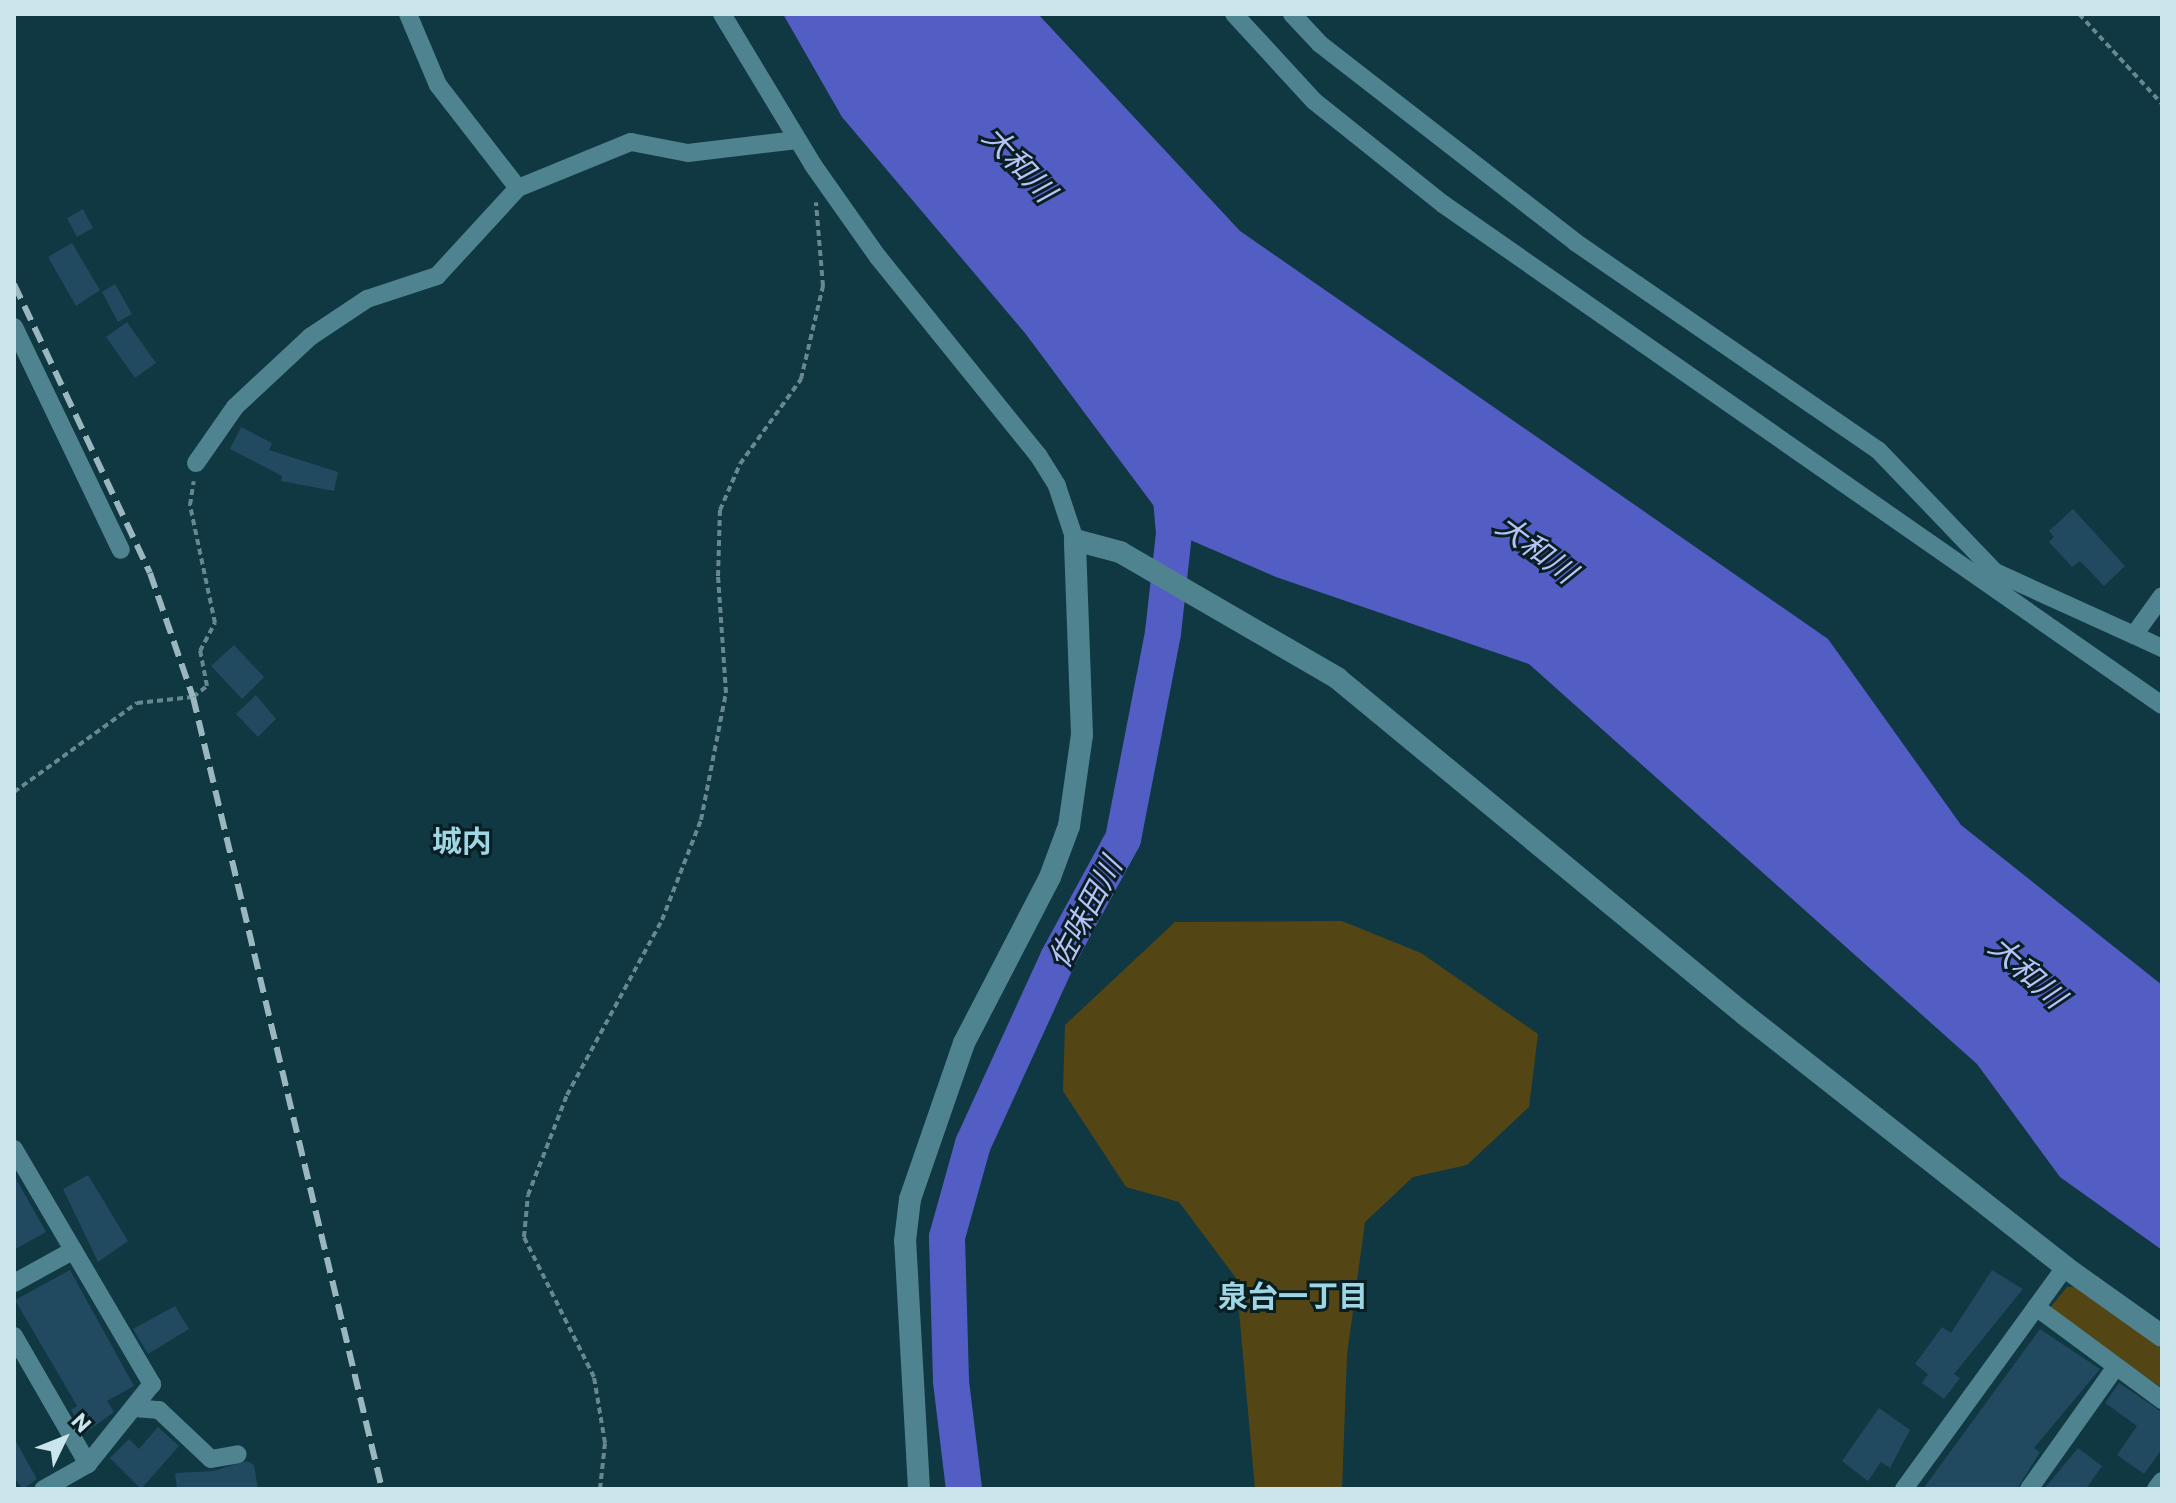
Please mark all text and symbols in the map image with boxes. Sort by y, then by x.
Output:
water label: 大和川 [976,118,1064,208]
water label: 大和川 [1490,507,1584,589]
district label: 城内 [432,822,492,858]
water label: 佐味田川 [1040,851,1128,973]
water label: 大和川 [1983,928,2073,1014]
district label: 泉台一丁目 [1218,1277,1368,1313]
north arrow [24,1399,104,1479]
text: N [66,1407,97,1438]

